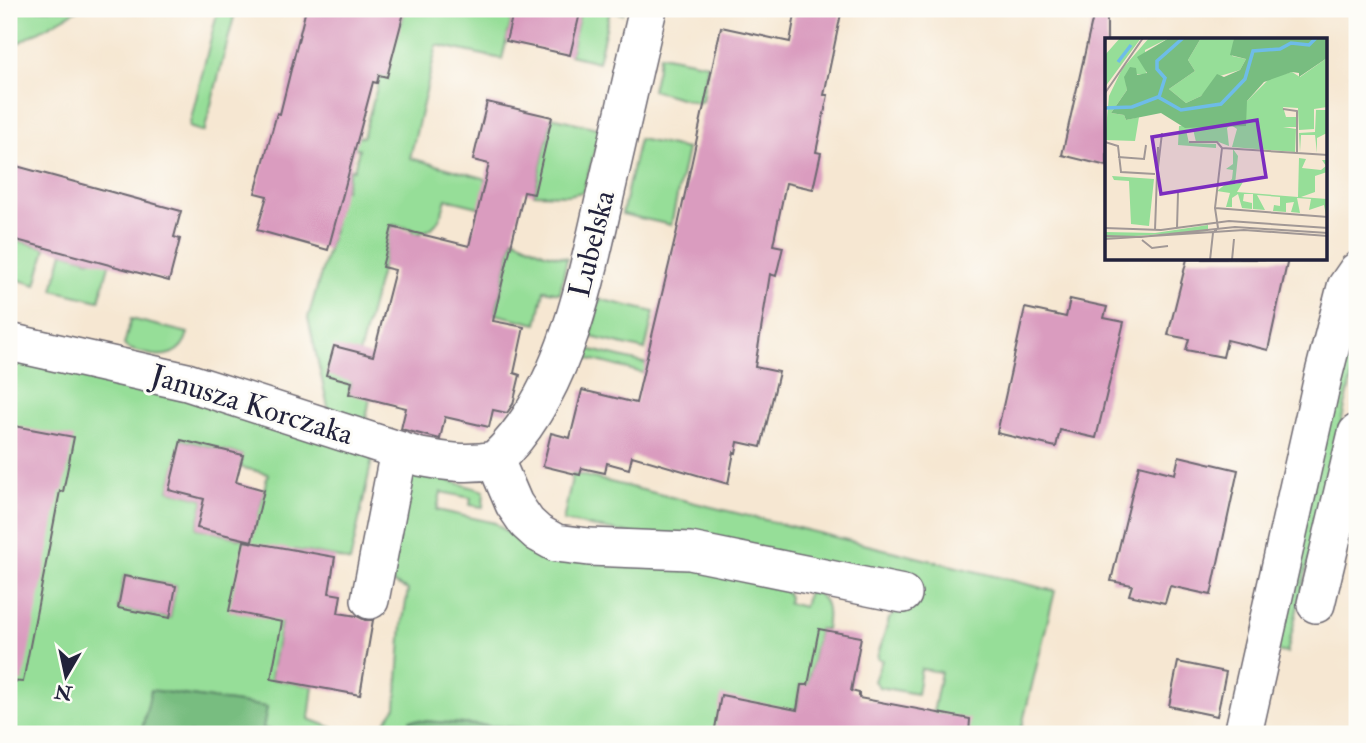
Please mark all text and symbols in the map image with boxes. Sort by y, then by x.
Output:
inset map [1105,38,1328,261]
street label: Lubelska [561,186,623,301]
street label: Janusza Korczaka [146,356,358,453]
north arrow [32,642,102,712]
text: N [52,678,75,705]

